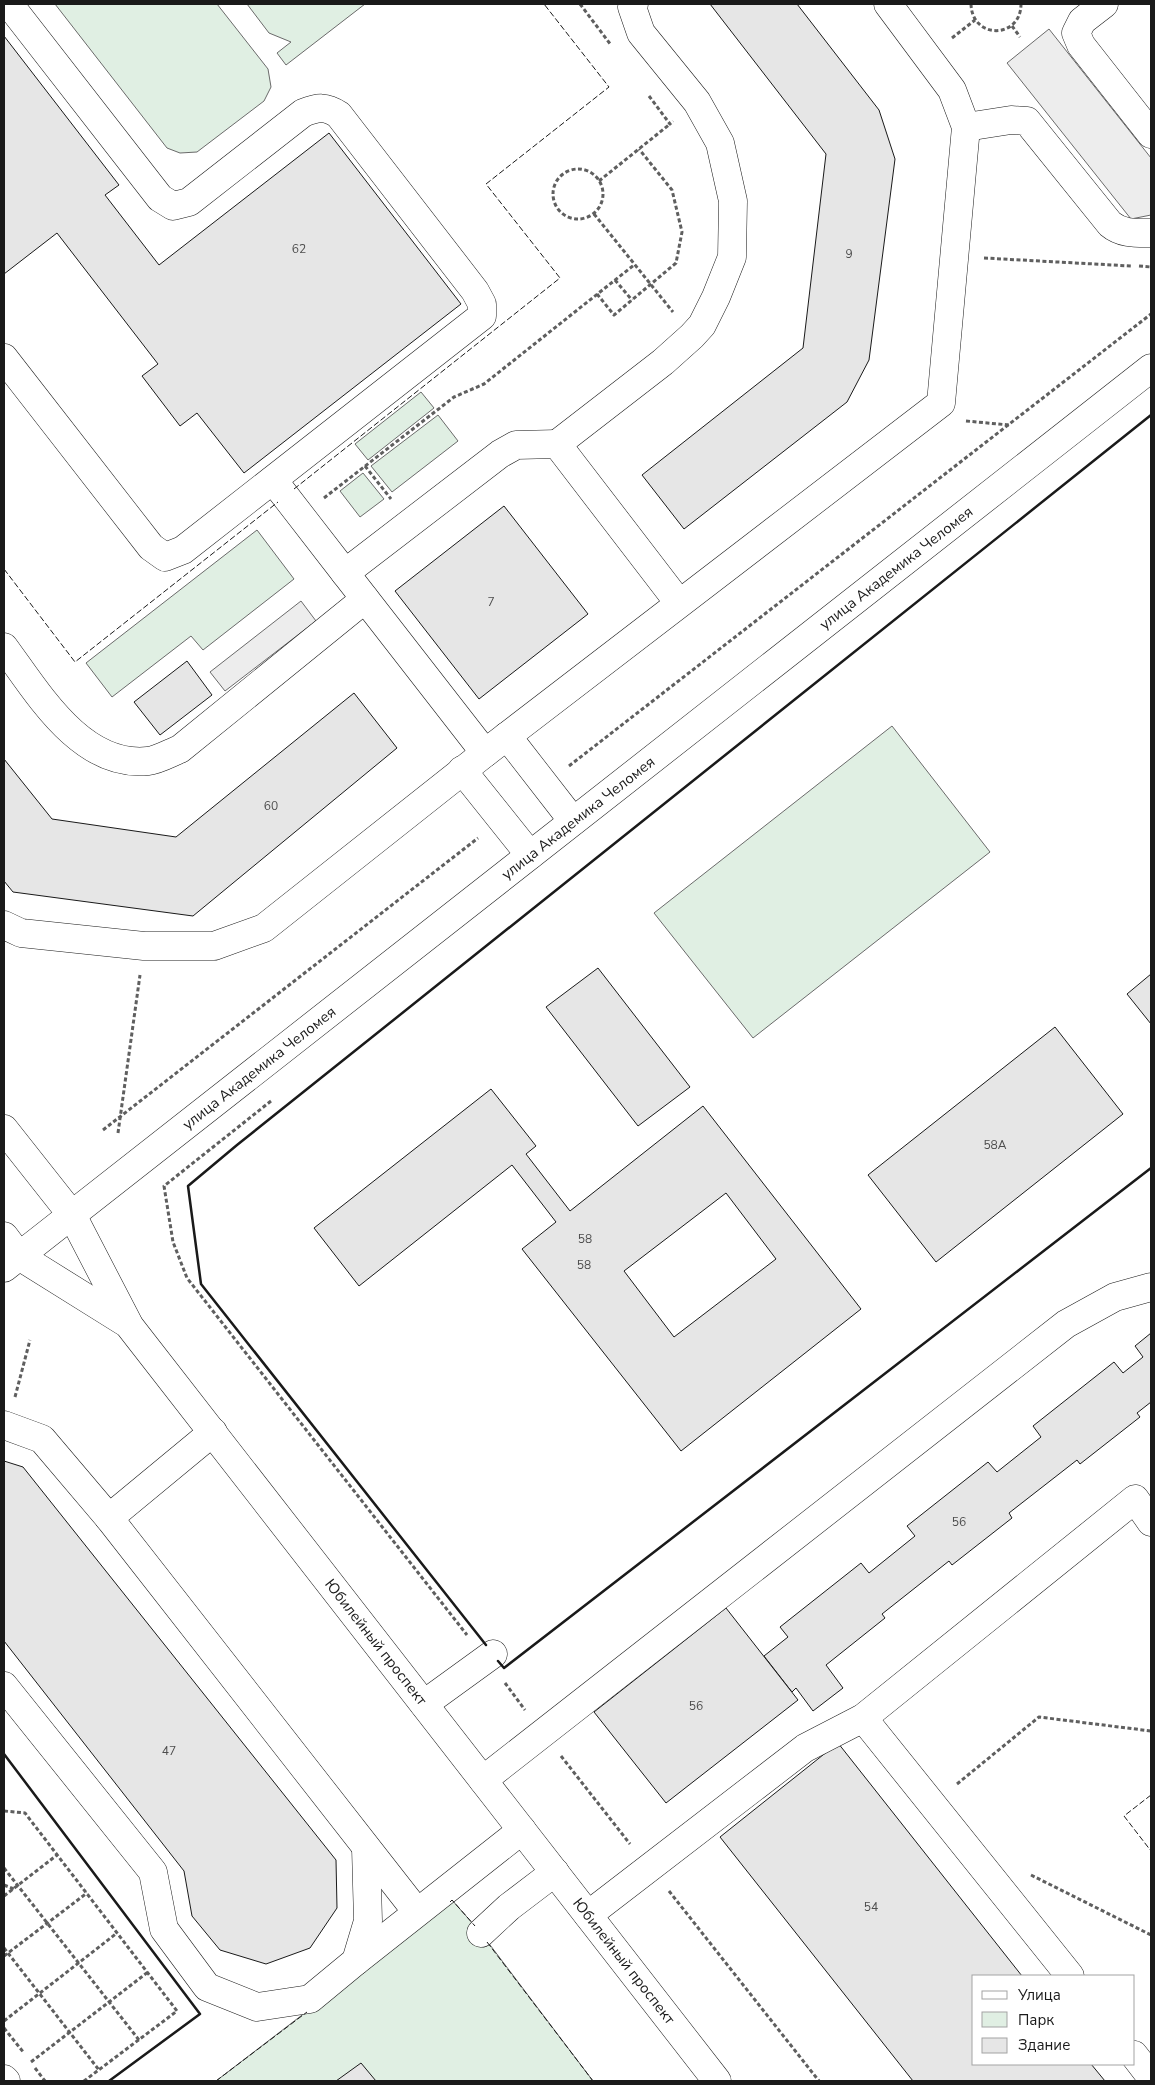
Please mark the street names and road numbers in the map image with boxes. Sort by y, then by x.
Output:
street label: улица Академика Челомея [815,502,977,634]
street label: улица Академика Челомея [497,752,659,884]
street label: улица Академика Челомея [178,1002,340,1134]
street label: Юбилейный проспект [320,1575,432,1709]
street label: Юбилейный проспект [568,1894,680,2028]

